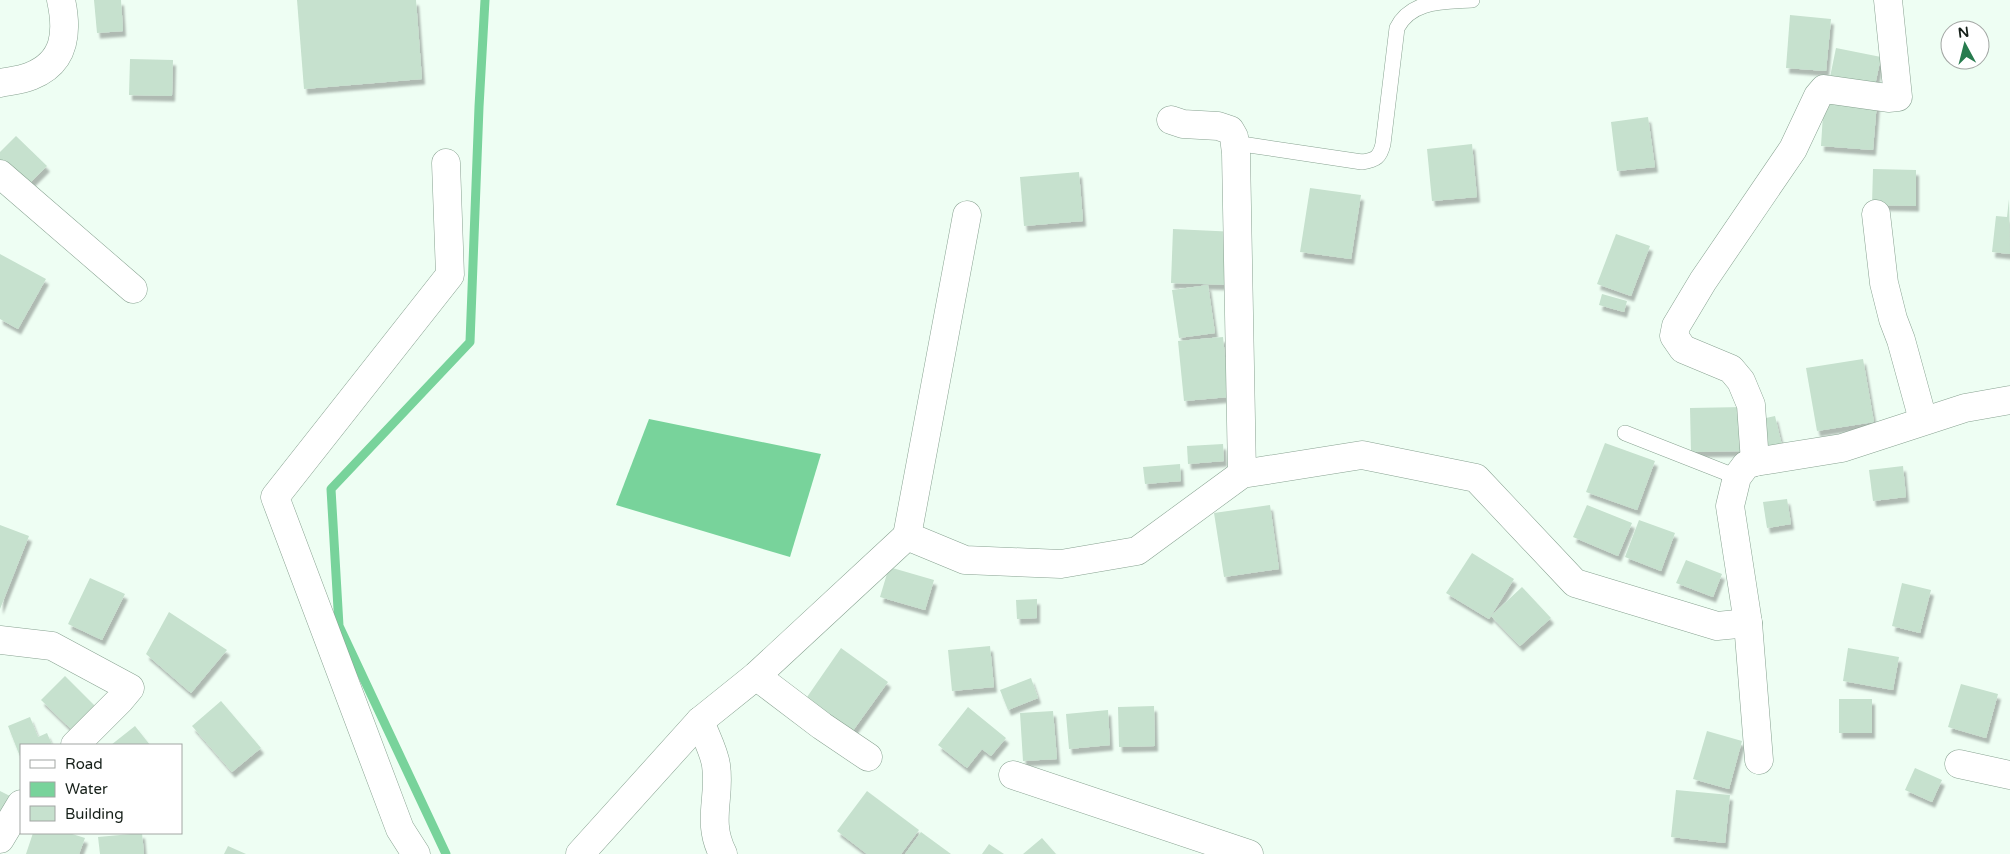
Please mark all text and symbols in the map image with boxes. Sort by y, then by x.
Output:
north arrow [1940,20,1990,70]
text: N [1957,23,1970,42]
legend [20,744,182,834]
text: Road [65,755,103,773]
text: Water [65,780,108,798]
text: Building [65,805,124,823]

